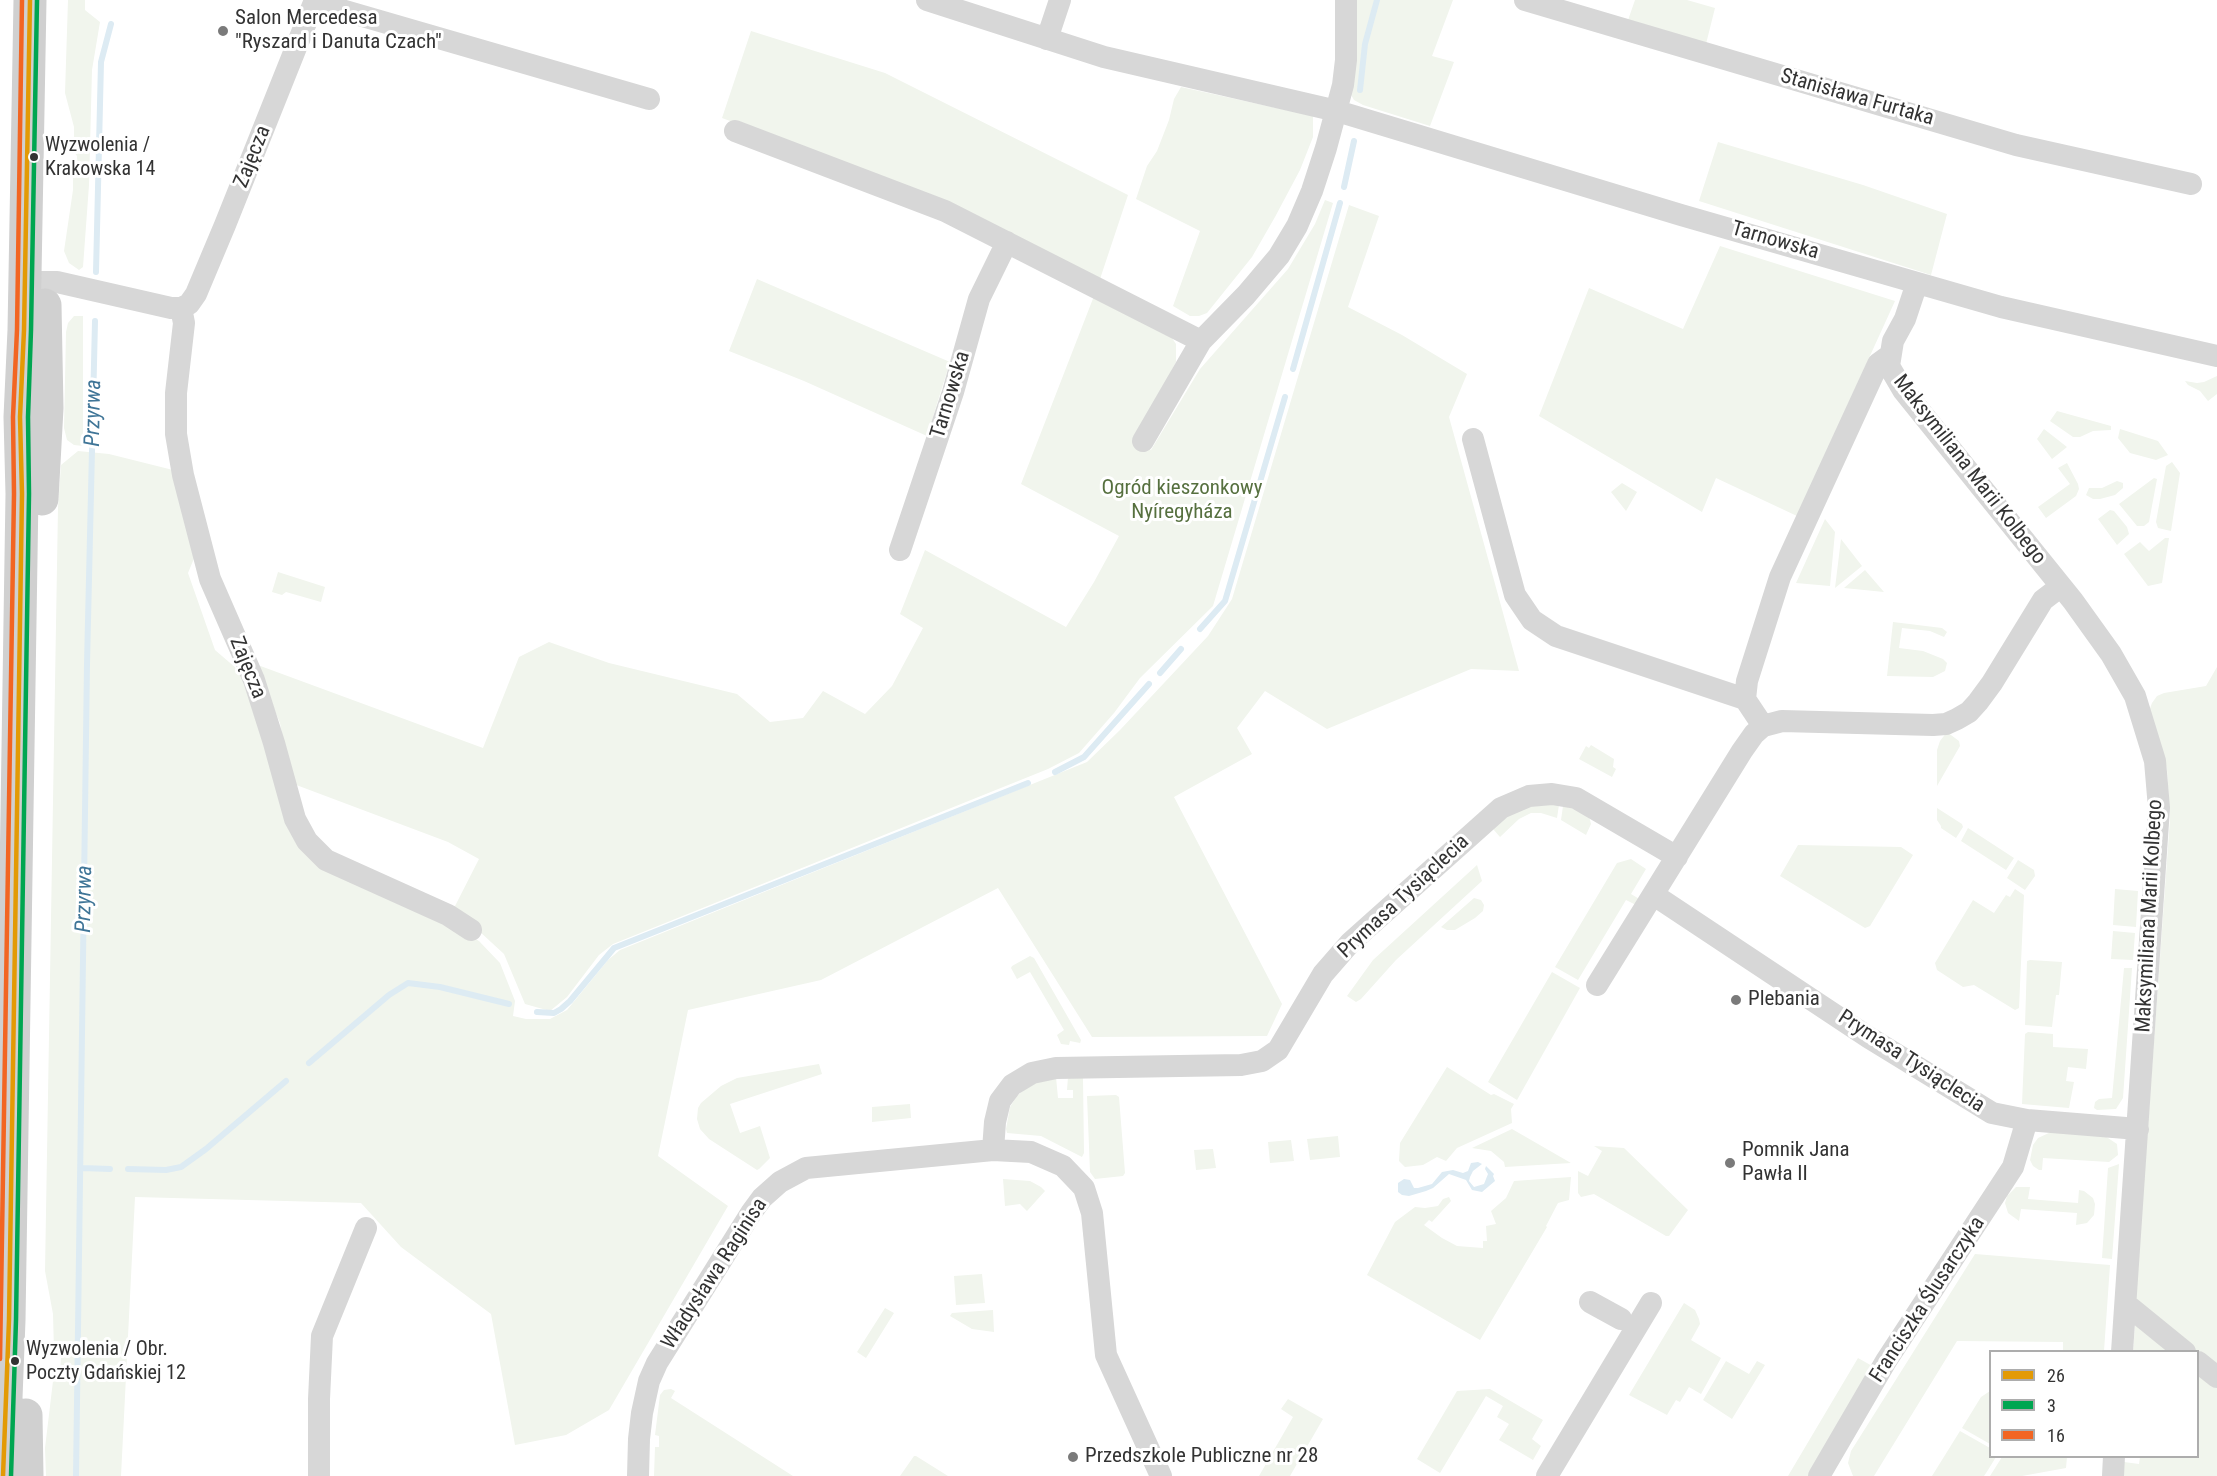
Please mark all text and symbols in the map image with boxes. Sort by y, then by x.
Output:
place label: Salon Mercedesa "Ryszard i Danuta Czach" [235,6,442,56]
marker: Salon Mercedesa "Ryszard i Danuta Czach" [216,24,230,38]
street label: Stanisława Furtaka [1777,64,1937,132]
street label: Zajęcza [229,122,277,192]
place label: Wyzwolenia / Krakowska 14 [45,134,155,181]
marker: Wyzwolenia / Krakowska 14 [28,151,40,163]
street label: Tarnowska [1728,217,1822,265]
street label: Tarnowska [926,348,976,442]
street label: Maksymiliana Marii Kolbego [1887,370,2051,570]
water label: Przyrwa [80,379,108,447]
park label: Ogród kieszonkowy Nyíregyháza [1102,476,1262,526]
street label: Zajęcza [223,633,271,703]
street label: Maksymiliana Marii Kolbego [2131,799,2169,1033]
street label: Prymasa Tysiąclecia [1333,830,1475,964]
water label: Przyrwa [71,865,99,933]
place label: Plebania [1748,987,1820,1013]
marker: Plebania [1729,993,1743,1007]
street label: Prymasa Tysiąclecia [1833,1005,1989,1119]
place label: Pomnik Jana Pawła II [1742,1138,1850,1188]
marker: Pomnik Jana Pawła II [1723,1156,1737,1170]
street label: Władysława Raginisa [657,1194,773,1354]
street label: Franciszka Ślusarczyka [1865,1212,1991,1388]
place label: Wyzwolenia / Obr. Poczty Gdańskiej 12 [26,1338,186,1385]
legend [1989,1350,2199,1458]
marker: Wyzwolenia / Obr. Poczty Gdańskiej 12 [9,1355,21,1367]
text: 26 [2047,1365,2065,1386]
text: 3 [2047,1395,2056,1416]
text: 16 [2047,1425,2065,1446]
place label: Przedszkole Publiczne nr 28 [1085,1444,1318,1470]
marker: Przedszkole Publiczne nr 28 [1066,1450,1080,1464]

